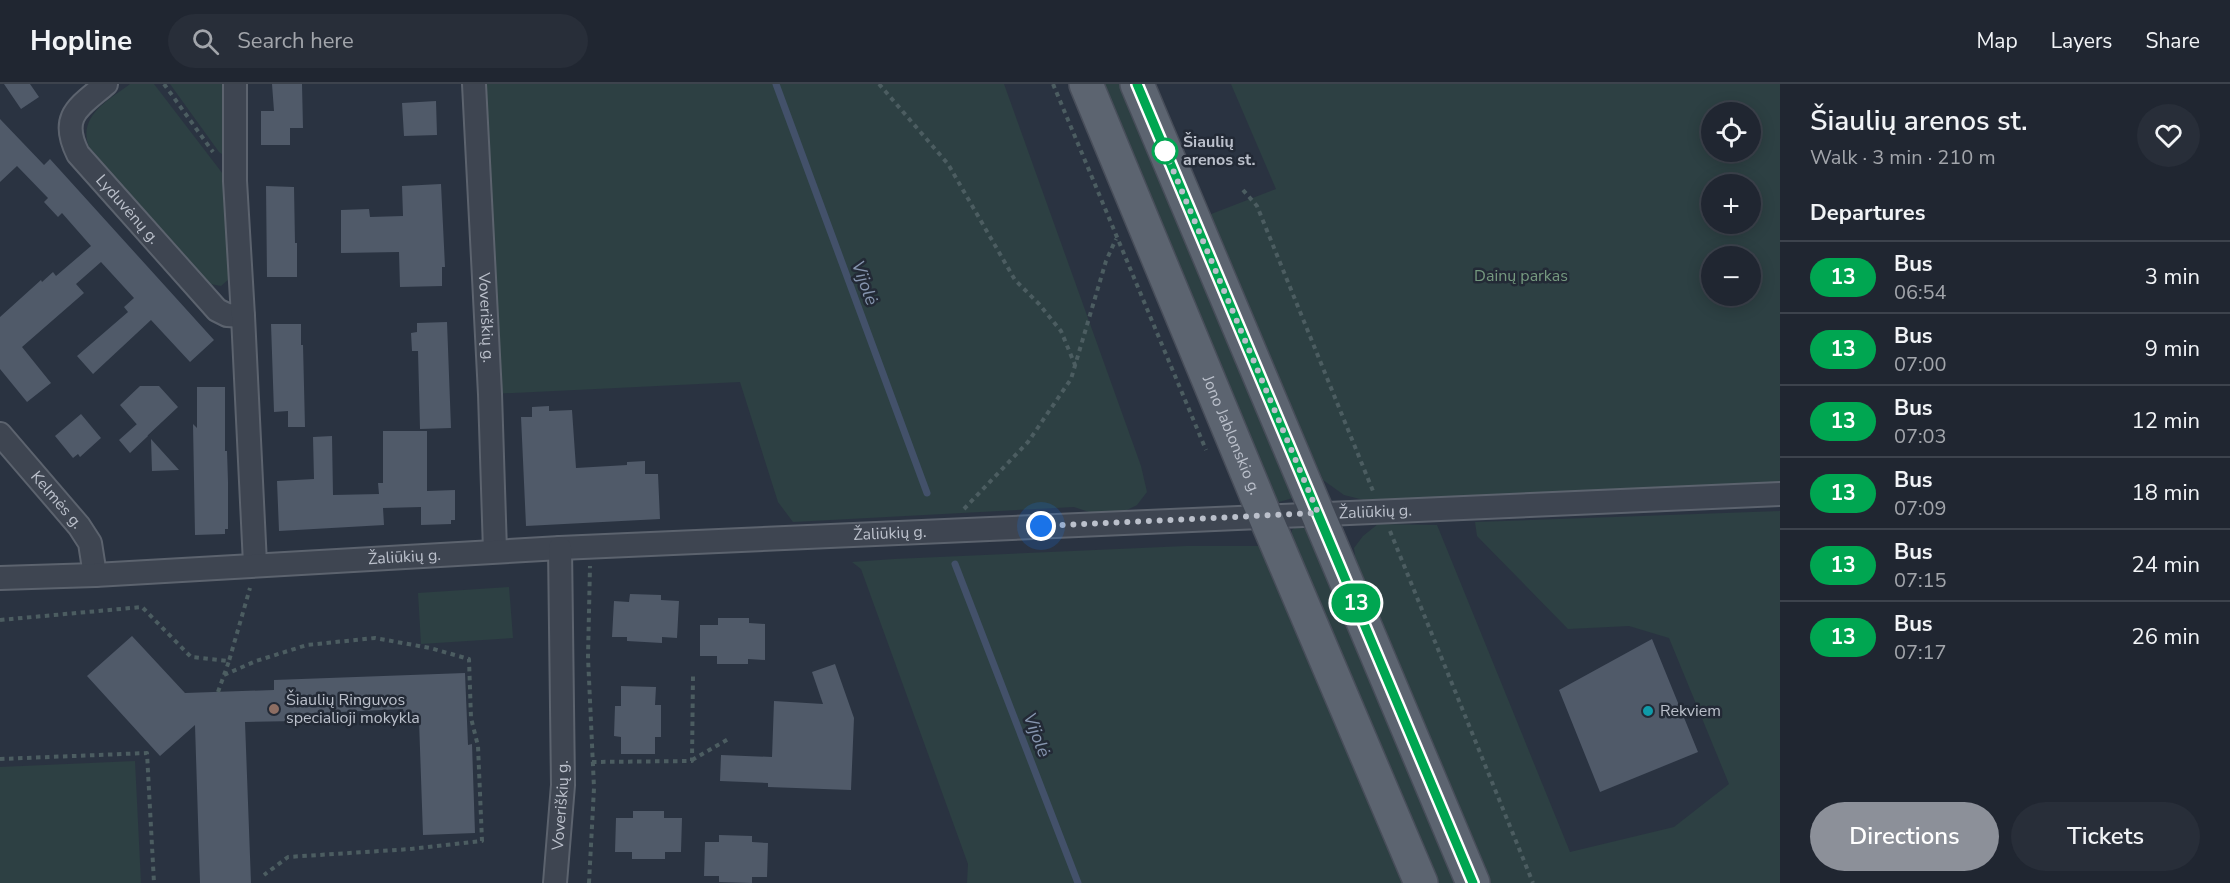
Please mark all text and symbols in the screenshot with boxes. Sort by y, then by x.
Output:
search box [168,14,588,68]
text: Hopline [30,22,132,60]
icon: search [189,25,222,58]
text: Search here [237,26,354,56]
text: Map [1976,27,2018,55]
text: Layers [2051,27,2112,55]
text: Share [2145,27,2200,55]
map controls [1701,102,1761,306]
button: locate [1701,102,1761,162]
text: Šiaulių arenos st. [1810,102,2028,140]
button: heart [2137,104,2200,167]
place label: Šiaulių arenos st. [1183,131,1255,171]
marker: Šiaulių arenos st. [1152,138,1178,164]
text: Walk · 3 min · 210 m [1810,144,1996,171]
street label: Lyduvėnų g. [91,170,164,249]
button: + [1701,174,1761,234]
text: Departures [1810,198,1925,228]
button: − [1701,246,1761,306]
text: Bus [1894,249,1933,279]
water label: Vijolė [846,257,884,309]
text: 3 min [2145,262,2200,292]
text: 13 [1830,263,1856,291]
park label: Dainų parkas [1474,265,1568,287]
street label: Voveriškių g. [473,271,499,363]
text: 06:54 [1894,279,1947,306]
text: Bus [1894,321,1933,351]
text: 9 min [2145,334,2200,364]
text: 13 [1830,335,1856,363]
text: 07:00 [1894,351,1947,378]
street label: Jono Jablonskio g. [1197,371,1266,498]
text: Bus [1894,393,1933,423]
text: 12 min [2132,406,2200,436]
text: 13 [1830,407,1856,435]
text: 07:03 [1894,423,1947,450]
text: Bus [1894,465,1933,495]
street label: Kelmės g. [25,466,88,534]
text: 18 min [2132,478,2200,508]
text: 13 [1830,479,1856,507]
text: 07:09 [1894,495,1947,522]
street label: Žaliūkių g. [1338,499,1412,525]
your location [1026,511,1056,541]
street label: Žaliūkių g. [853,521,927,546]
text: Bus [1894,537,1933,567]
street label: Žaliūkių g. [367,544,442,570]
text: 24 min [2132,550,2200,580]
text: 13 [1830,551,1856,579]
text: 07:15 [1894,567,1947,594]
line badge: 13 [1329,584,1383,622]
text: 13 [1343,589,1369,617]
text: Bus [1894,609,1933,639]
text: 26 min [2132,622,2200,652]
text: 13 [1830,623,1856,651]
text: 07:17 [1894,639,1947,666]
place label: Šiaulių Ringuvos specialioji mokykla [286,689,420,729]
place label: Rekviem [1660,700,1721,722]
marker: Šiaulių Ringuvos specialioji mokykla [267,702,281,716]
marker: Rekviem [1641,704,1655,718]
water label: Vijolė [1018,709,1057,761]
street label: Voveriškių g. [547,760,574,852]
button: Directions [1810,802,1999,871]
button: Tickets [2011,802,2200,871]

